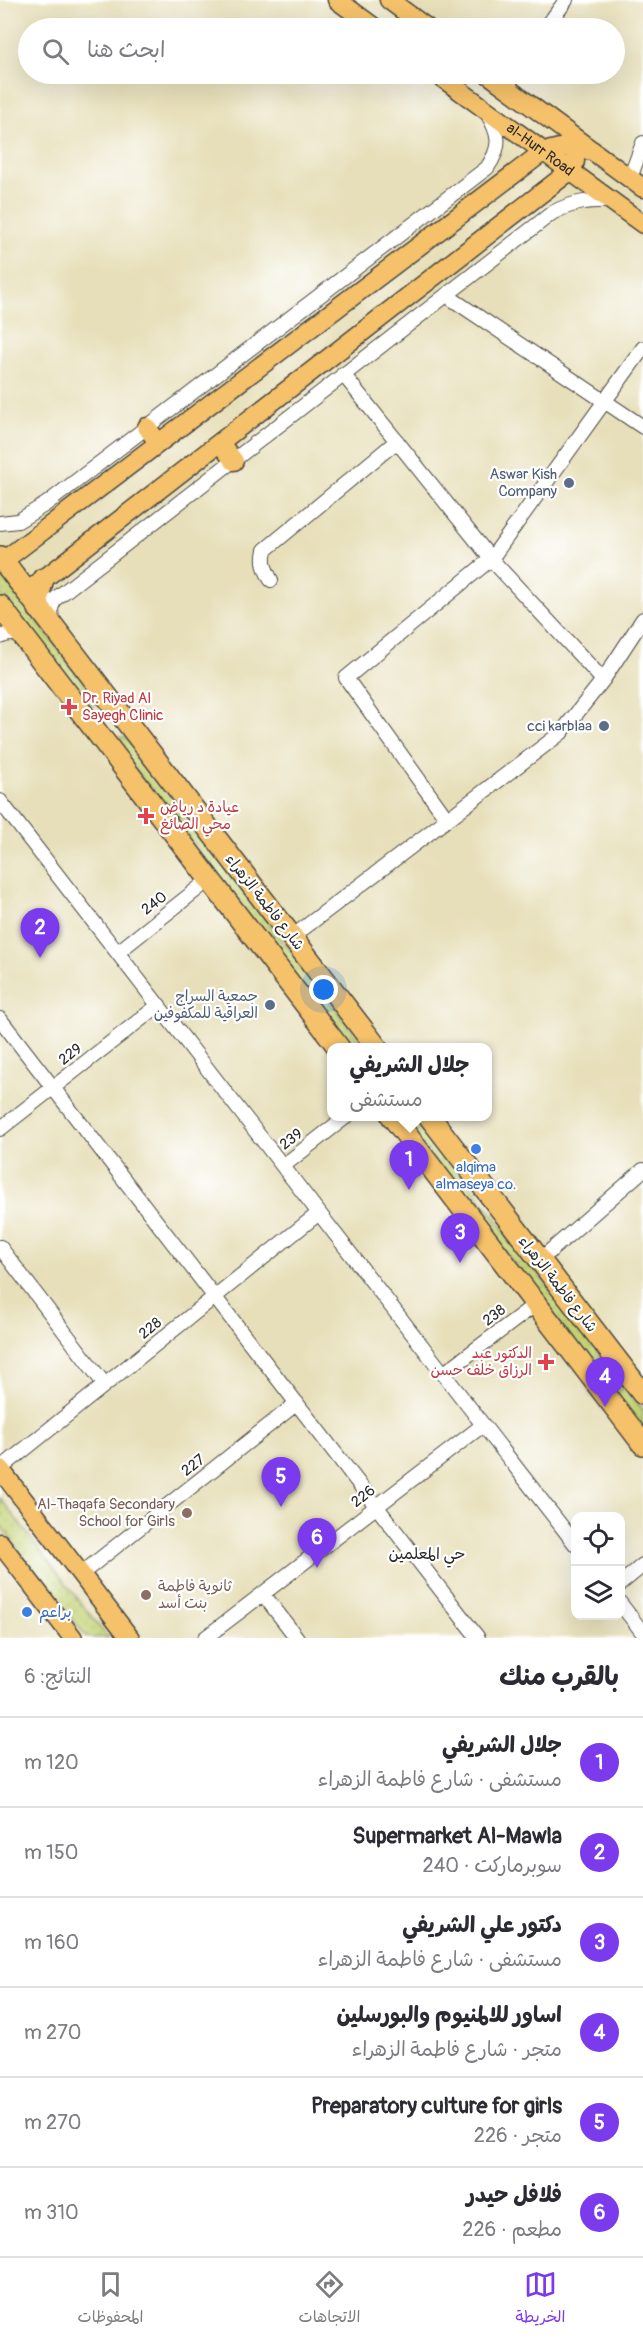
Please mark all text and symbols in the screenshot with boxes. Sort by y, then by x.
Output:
search box [18,18,625,84]
icon: search [39,35,72,68]
text: ابحث هنا [87,36,165,64]
street label: al-Hurr Road [503,119,578,181]
place label: Aswar Kish Company [489,465,558,501]
marker: Aswar Kish Company [562,476,576,490]
place label: Dr. Riyad Al Sayegh Clinic [82,689,164,725]
marker: Dr. Riyad Al Sayegh Clinic [60,698,78,716]
place label: cci karblaa [527,717,592,736]
marker: cci karblaa [597,719,611,733]
place label: عيادة د رياض محي الصائغ [160,798,239,837]
marker: عيادة د رياض محي الصائغ [137,807,155,825]
street label: شارع فاطمة الزهراء [221,850,308,954]
street label: 240 [138,887,171,919]
pin: 2 [20,908,60,958]
your location [309,975,338,1004]
place label: جمعية السراج العراقية للمكفوفين [154,987,258,1023]
marker: جمعية السراج العراقية للمكفوفين [263,998,277,1012]
street label: 229 [55,1039,86,1069]
popup [327,1043,492,1121]
text: جلال الشريفي [350,1051,470,1079]
text: مستشفى [350,1087,423,1112]
street label: 239 [276,1125,307,1154]
pin: 1 [390,1140,428,1190]
marker: alqima almaseya co. [469,1142,483,1156]
place label: alqima almaseya co. [436,1158,516,1194]
pin: 3 [440,1214,480,1263]
street label: شارع فاطمة الزهراء [514,1232,601,1336]
street label: 238 [479,1300,510,1330]
street label: 228 [135,1313,166,1343]
place label: الدكتور عبد الرزاق خلف حسن [431,1344,532,1380]
marker: الدكتور عبد الرزاق خلف حسن [537,1353,555,1371]
pin: 4 [586,1358,624,1407]
street label: 227 [178,1450,209,1480]
pin: 5 [262,1458,300,1507]
street label: 226 [347,1481,379,1512]
place label: Al-Thaqafa Secondary School for Girls [37,1495,176,1531]
marker: Al-Thaqafa Secondary School for Girls [180,1506,194,1520]
map controls [571,1512,625,1620]
button: locate [571,1512,625,1566]
pin: 6 [298,1518,336,1568]
district label: حي المعلمين [388,1544,466,1568]
button: layers [571,1566,625,1620]
place label: ثانوية فاطمة بنت أسد [158,1577,232,1613]
marker: ثانوية فاطمة بنت أسد [139,1588,153,1602]
place label: براعم [39,1603,72,1623]
marker: براعم [20,1605,34,1619]
text: بالقرب منك [499,1661,619,1693]
text: النتائج: 6 [24,1664,91,1689]
text: جلال الشريفي [442,1731,562,1759]
text: 120 m [24,1750,79,1775]
text: 1 [596,1750,603,1775]
text: مستشفى · شارع فاطمة الزهراء [318,1767,562,1792]
text: Supermarket Al-Mawla [352,1822,562,1850]
text: 150 m [24,1840,78,1865]
text: 2 [594,1840,605,1865]
text: سوبرماركت · 240 [423,1853,562,1878]
text: دكتور علي الشريفي [402,1911,562,1939]
text: 160 m [24,1930,79,1955]
text: 3 [594,1930,605,1955]
text: مستشفى · شارع فاطمة الزهراء [318,1947,562,1972]
text: اساور للالمنيوم والبورسلين [336,2001,562,2029]
text: 270 m [24,2020,82,2045]
text: 4 [594,2020,605,2045]
text: متجر · شارع فاطمة الزهراء [352,2037,562,2062]
text: Preparatory culture for girls [311,2092,562,2120]
text: 270 m [24,2110,82,2135]
text: 5 [594,2110,605,2135]
text: متجر · 226 [474,2123,562,2148]
text: فلافل حيدر [466,2181,562,2209]
text: 310 m [24,2200,79,2225]
text: 6 [594,2200,605,2225]
text: مطعم · 226 [462,2217,562,2242]
tab: المحفوظات [78,2268,143,2331]
tab: الاتجاهات [299,2268,360,2331]
tab: الخريطة [516,2268,565,2331]

